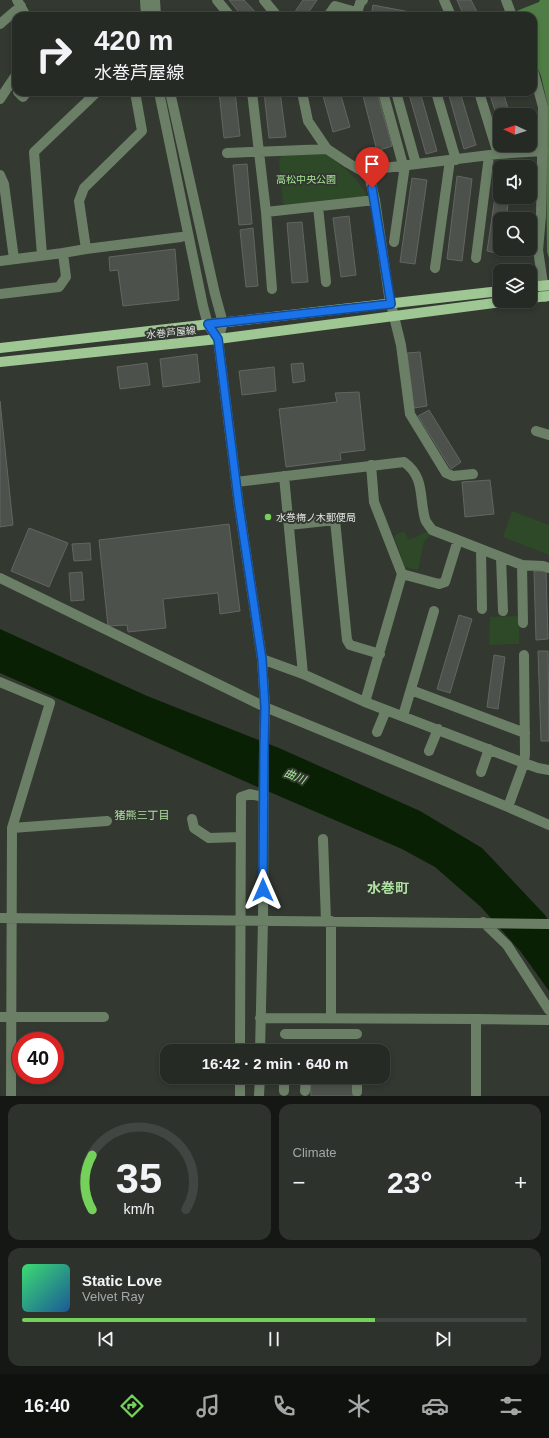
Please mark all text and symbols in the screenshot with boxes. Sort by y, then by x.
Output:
text: 420 m [94,25,173,56]
icon: right [28,28,80,80]
text: 水巻芦屋線 [94,63,184,83]
north arrow [493,108,537,152]
map controls [493,108,537,308]
pin [355,147,389,188]
icon: arrive [361,153,383,175]
button: sound [493,160,537,204]
park label: 高松中央公園 [276,174,336,185]
button: search [493,212,537,256]
button: layers [493,264,537,308]
street label: 水巻芦屋線 [146,324,196,341]
marker: 水巻梅ノ木郵便局 [263,512,273,522]
place label: 水巻梅ノ木郵便局 [276,512,356,523]
water label: 曲川 [283,766,308,786]
district label: 猪熊三丁目 [115,809,170,821]
position arrow [242,869,284,911]
district label: 水巻町 [367,880,409,896]
speed limit sign: 40 [12,1032,64,1084]
text: 16:42 · 2 min · 640 m [202,1055,348,1072]
text: Climate [293,1145,337,1160]
text: 35 [116,1155,162,1202]
text: 23° [387,1166,432,1199]
text: − [293,1170,305,1195]
text: + [514,1170,527,1195]
text: km/h [124,1201,155,1217]
text: Static Love [82,1272,162,1289]
text: Velvet Ray [82,1289,144,1304]
icon: previous [95,1328,117,1350]
icon: pause [263,1328,285,1350]
icon: next [432,1328,454,1350]
icon: directions [118,1392,146,1420]
icon: music [194,1392,222,1420]
icon: phone [270,1392,298,1420]
icon: climate [345,1392,373,1420]
icon: car [421,1392,449,1420]
icon: filters [497,1392,525,1420]
text: 16:40 [24,1396,70,1416]

